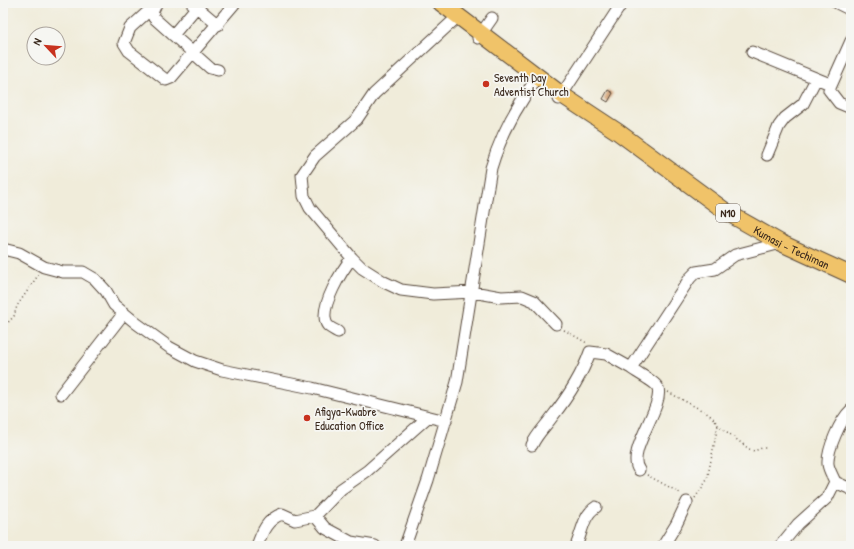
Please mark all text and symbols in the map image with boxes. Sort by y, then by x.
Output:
north arrow [26,26,66,66]
text: N [29,36,45,47]
place label: Seventh Day Adventist Church [494,69,569,100]
marker: Seventh Day Adventist Church [481,79,491,89]
road number: N10 [716,204,740,222]
street label: Kumasi - Techiman [751,221,833,273]
place label: Afigya-Kwabre Education Office [315,403,384,434]
marker: Afigya-Kwabre Education Office [302,413,312,423]

